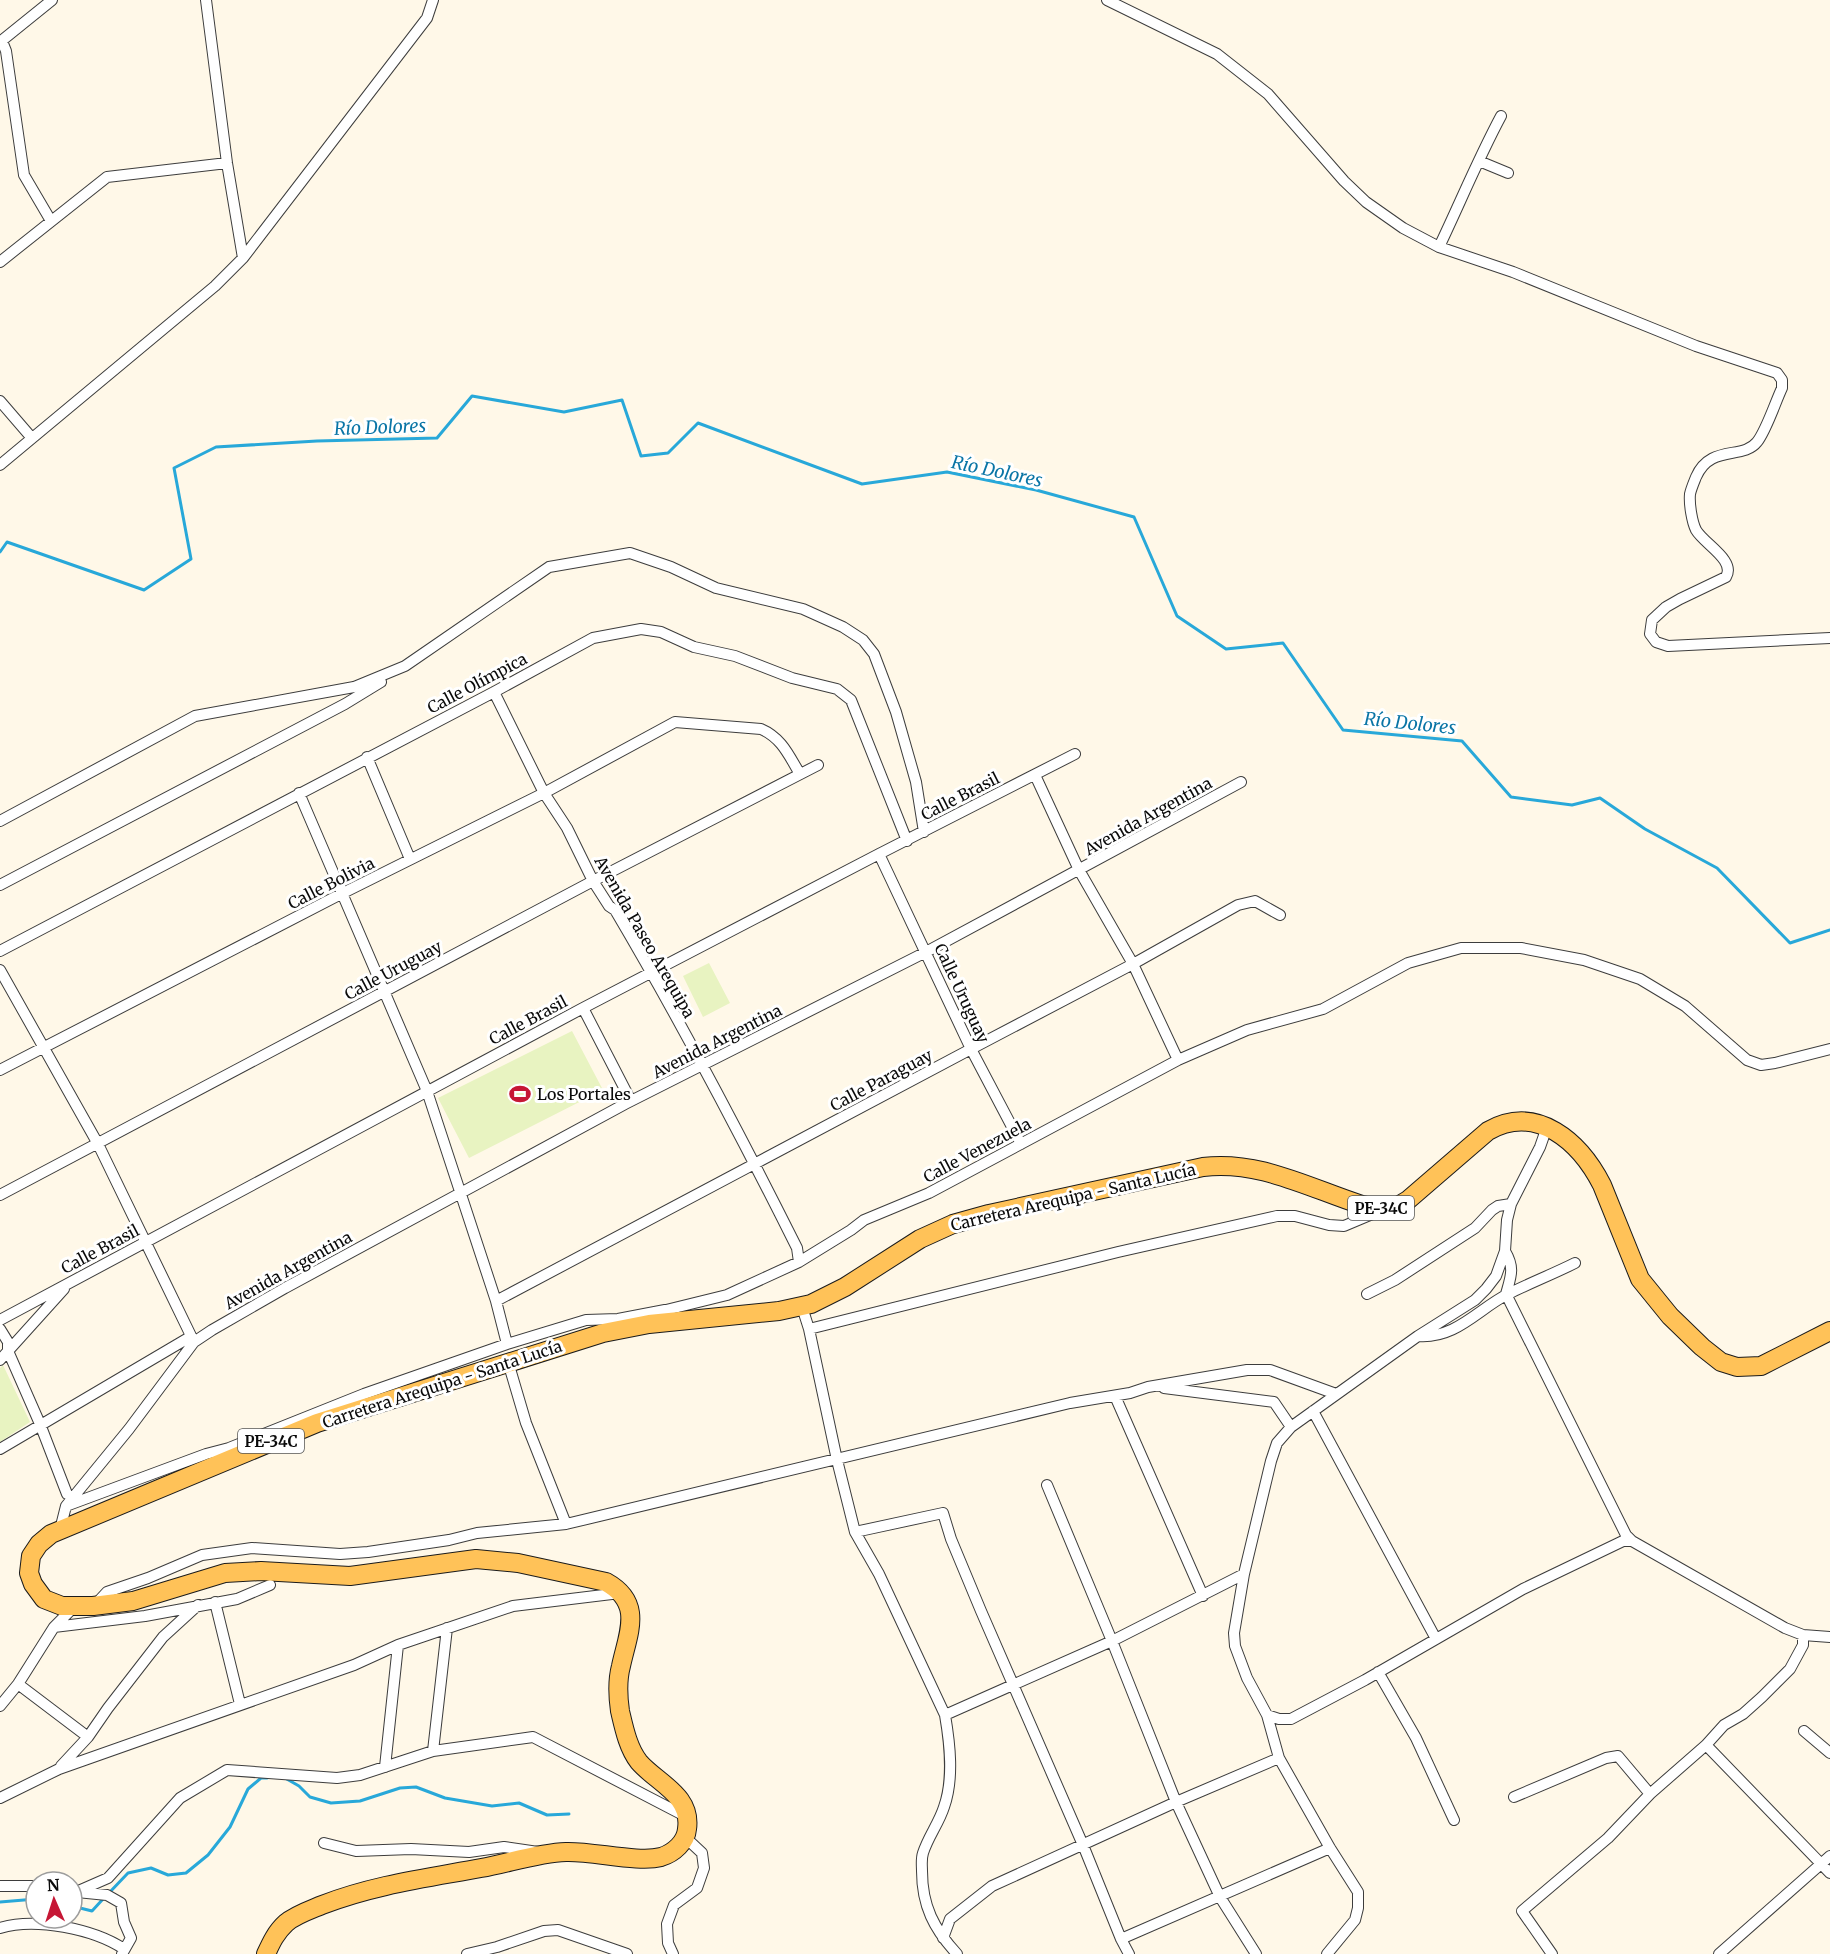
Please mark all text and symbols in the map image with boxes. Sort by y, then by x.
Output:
water label: Río Dolores [333,414,427,440]
water label: Río Dolores [949,450,1045,492]
street label: Calle Olímpica [424,648,531,718]
water label: Río Dolores [1363,707,1457,739]
street label: Calle Brasil [917,768,1003,824]
street label: Avenida Argentina [1080,772,1216,860]
street label: Calle Bolivia [284,852,378,913]
street label: Avenida Paseo Arequipa [590,852,700,1022]
street label: Calle Uruguay [341,936,446,1004]
street label: Calle Uruguay [930,940,994,1046]
street label: Calle Brasil [486,991,570,1049]
street label: Avenida Argentina [648,1000,785,1083]
street label: Calle Paraguay [826,1044,936,1115]
sports icon: Los Portales [508,1082,532,1106]
place label: Los Portales [537,1084,631,1104]
street label: Calle Venezuela [920,1113,1035,1187]
street label: Carretera Arequipa - Santa Lucía [949,1159,1198,1235]
road number: PE-34C [1348,1196,1414,1220]
street label: Calle Brasil [58,1220,142,1278]
street label: Avenida Argentina [220,1226,356,1314]
street label: Carretera Arequipa - Santa Lucía [320,1336,565,1432]
road number: PE-34C [238,1429,304,1453]
north arrow [24,1870,84,1930]
text: N [46,1875,60,1895]

